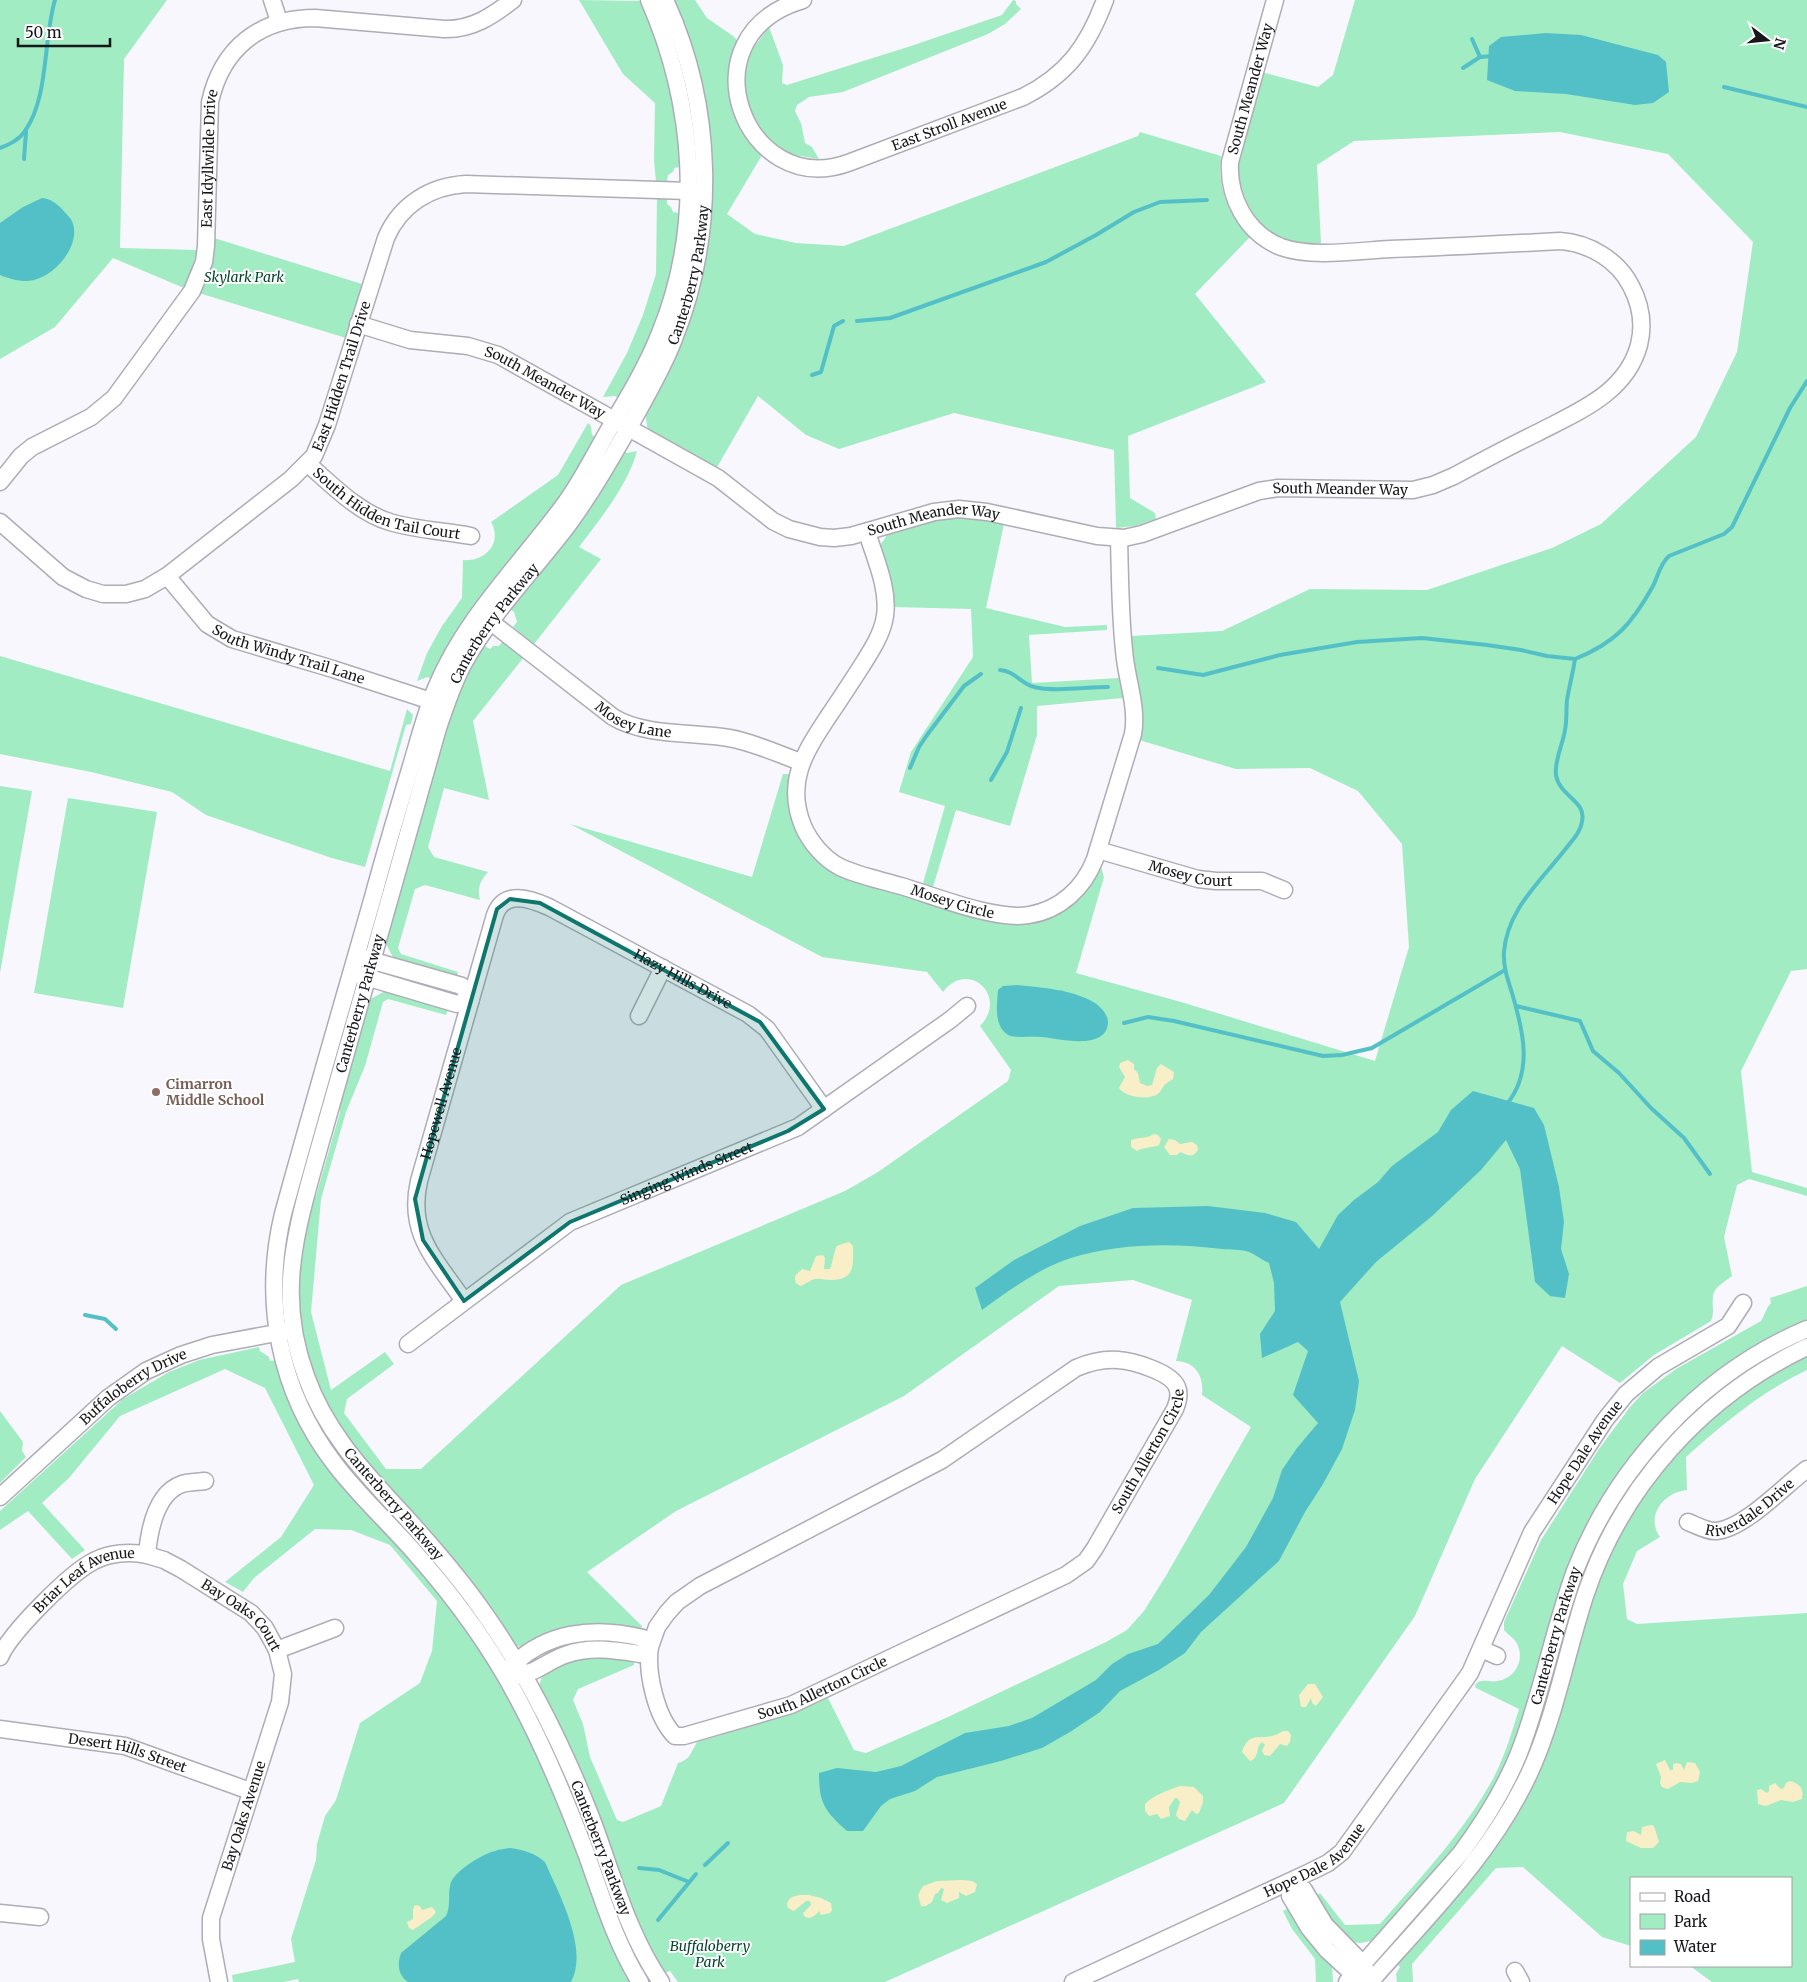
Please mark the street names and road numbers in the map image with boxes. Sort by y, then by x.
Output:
street label: South Meander Way [1224,20,1277,157]
street label: East Idyllwilde Drive [198,87,222,228]
street label: East Stroll Avenue [889,95,1009,155]
street label: Canterberry Parkway [664,204,712,347]
street label: East Hidden Trail Drive [308,299,375,454]
street label: South Meander Way [482,342,609,423]
street label: South Hidden Tail Court [309,464,462,543]
street label: South Meander Way [1271,479,1409,499]
street label: South Meander Way [865,500,1002,540]
street label: Canterberry Parkway [446,559,543,686]
street label: South Windy Trail Lane [209,620,367,688]
street label: Mosey Lane [592,698,672,742]
street label: Mosey Court [1147,856,1233,890]
street label: Mosey Circle [909,881,996,922]
street label: Canterberry Parkway [332,931,388,1075]
street label: Hazy Hills Drive [631,945,735,1013]
street label: Hopewell Avenue [417,1045,466,1162]
street label: Singing Winds Street [617,1138,756,1209]
street label: Buffaloberry Drive [76,1345,189,1429]
street label: South Allerton Circle [1108,1388,1188,1517]
street label: Hope Dale Avenue [1544,1397,1626,1508]
street label: Canterberry Parkway [340,1444,448,1565]
street label: Riverdale Drive [1703,1475,1798,1540]
street label: Briar Leaf Avenue [29,1544,135,1617]
street label: Canterberry Parkway [1527,1563,1585,1707]
street label: Bay Oaks Court [198,1575,285,1655]
street label: South Allerton Circle [755,1652,890,1723]
street label: Desert Hills Street [67,1729,190,1777]
street label: Bay Oaks Avenue [218,1759,270,1873]
street label: Canterberry Parkway [567,1778,635,1919]
street label: Hope Dale Avenue [1261,1820,1369,1901]

